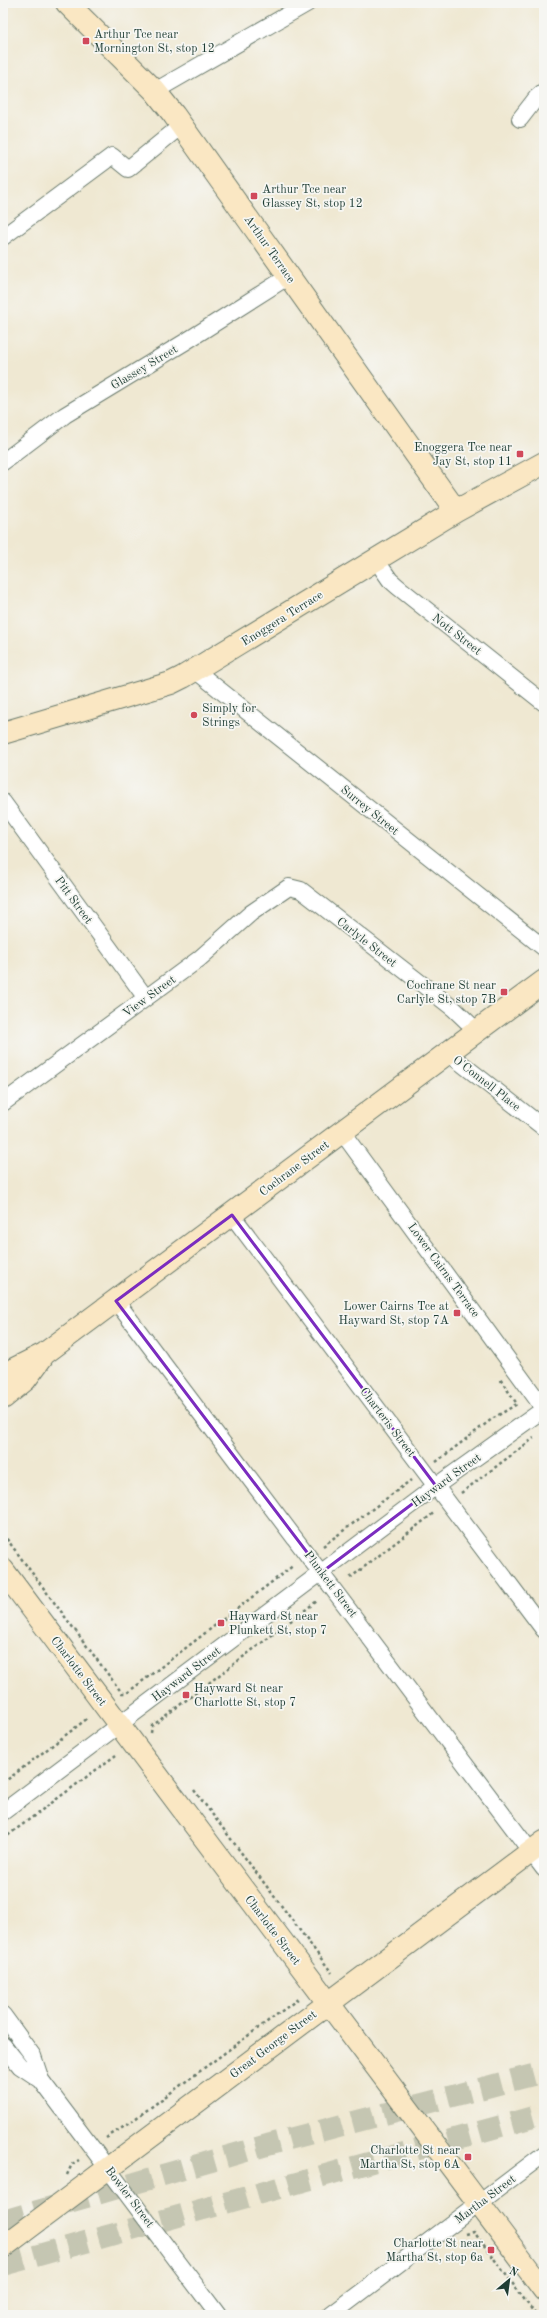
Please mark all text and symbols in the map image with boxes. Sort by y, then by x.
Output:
place label: Arthur Tce near Mornington St, stop 12 [94,29,215,55]
marker: Arthur Tce near Mornington St, stop 12 [81,36,91,46]
place label: Arthur Tce near Glassey St, stop 12 [262,184,363,210]
marker: Arthur Tce near Glassey St, stop 12 [249,191,259,201]
street label: Arthur Terrace [242,214,297,286]
street label: Glassey Street [109,343,180,392]
place label: Enoggera Tce near Jay St, stop 11 [414,442,512,468]
marker: Enoggera Tce near Jay St, stop 11 [515,449,525,459]
street label: Enoggera Terrace [240,589,326,649]
street label: Nott Street [430,612,483,658]
place label: Simply for Strings [202,703,256,729]
marker: Simply for Strings [189,710,199,720]
street label: Surrey Street [338,784,401,838]
street label: Pitt Street [52,875,94,926]
street label: Carlyle Street [334,916,399,970]
street label: View Street [121,974,178,1020]
place label: Cochrane St near Carlyle St, stop 7B [397,980,496,1006]
marker: Cochrane St near Carlyle St, stop 7B [499,987,509,997]
street label: O'Connell Place [451,1054,523,1114]
street label: Cochrane Street [258,1139,332,1199]
street label: Lower Cairns Terrace [405,1221,482,1320]
place label: Lower Cairns Tce at Hayward St, stop 7A [339,1301,449,1327]
marker: Lower Cairns Tce at Hayward St, stop 7A [452,1308,462,1318]
street label: Charteris Street [357,1386,417,1460]
street label: Hayward Street [410,1452,484,1510]
street label: Plunkett Street [301,1549,359,1620]
place label: Hayward St near Plunkett St, stop 7 [229,1611,327,1637]
marker: Hayward St near Plunkett St, stop 7 [216,1618,226,1628]
street label: Charlotte Street [48,1635,108,1709]
street label: Hayward Street [150,1645,223,1704]
place label: Hayward St near Charlotte St, stop 7 [194,1683,296,1709]
marker: Hayward St near Charlotte St, stop 7 [181,1690,191,1700]
street label: Charlotte Street [242,1894,302,1968]
street label: Great George Street [228,2008,319,2081]
place label: Charlotte St near Martha St, stop 6A [360,2145,460,2171]
marker: Charlotte St near Martha St, stop 6A [463,2152,473,2162]
street label: Bowler Street [103,2165,156,2230]
street label: Martha Street [453,2173,518,2226]
place label: Charlotte St near Martha St, stop 6a [386,2238,483,2264]
marker: Charlotte St near Martha St, stop 6a [486,2245,496,2255]
north arrow [489,2260,529,2300]
text: N [507,2266,520,2280]

